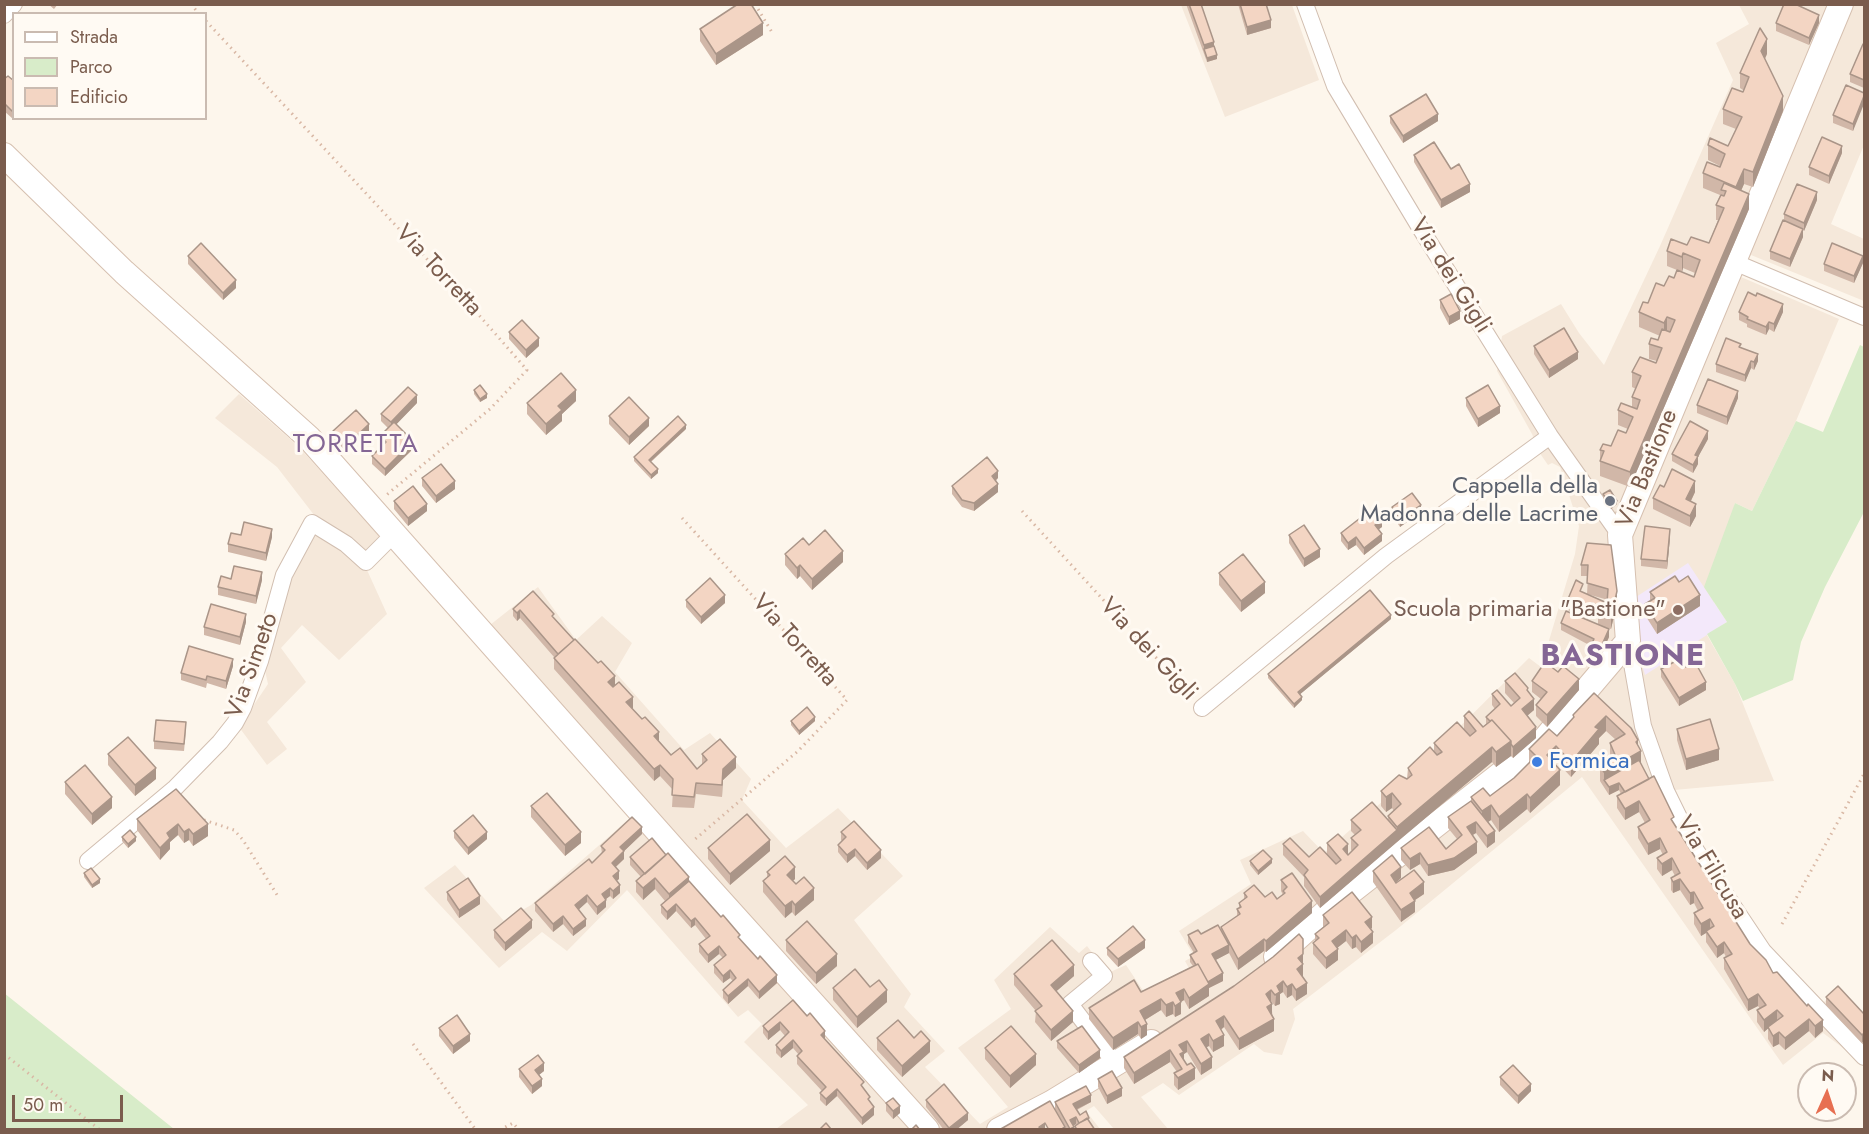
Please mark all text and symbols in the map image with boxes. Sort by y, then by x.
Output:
legend [12,12,207,120]
text: Strada [70,24,118,50]
text: Parco [70,54,112,80]
text: Edificio [70,84,128,110]
street label: Via dei Gigli [1403,213,1497,339]
street label: Via Torretta [389,219,487,323]
street label: Via Bastione [1611,405,1685,533]
district label: TORRETTA [293,430,419,462]
place label: Cappella della Madonna delle Lacrime [1360,473,1598,529]
marker: Cappella della Madonna delle Lacrime [1603,494,1617,508]
street label: Via Torretta [745,589,843,693]
street label: Via dei Gigli [1093,592,1203,708]
place label: Scuola primaria "Bastione" [1394,596,1666,624]
marker: Scuola primaria "Bastione" [1671,603,1685,617]
street label: Via Simeto [221,609,285,723]
district label: BASTIONE [1540,640,1706,676]
place label: Formica [1549,748,1630,776]
marker: Formica [1530,755,1544,769]
street label: Via Filicusa [1669,811,1753,925]
north arrow [1797,1062,1857,1122]
text: N [1821,1064,1835,1087]
scale bar [15,1083,126,1121]
text: 50 m [23,1092,63,1118]

